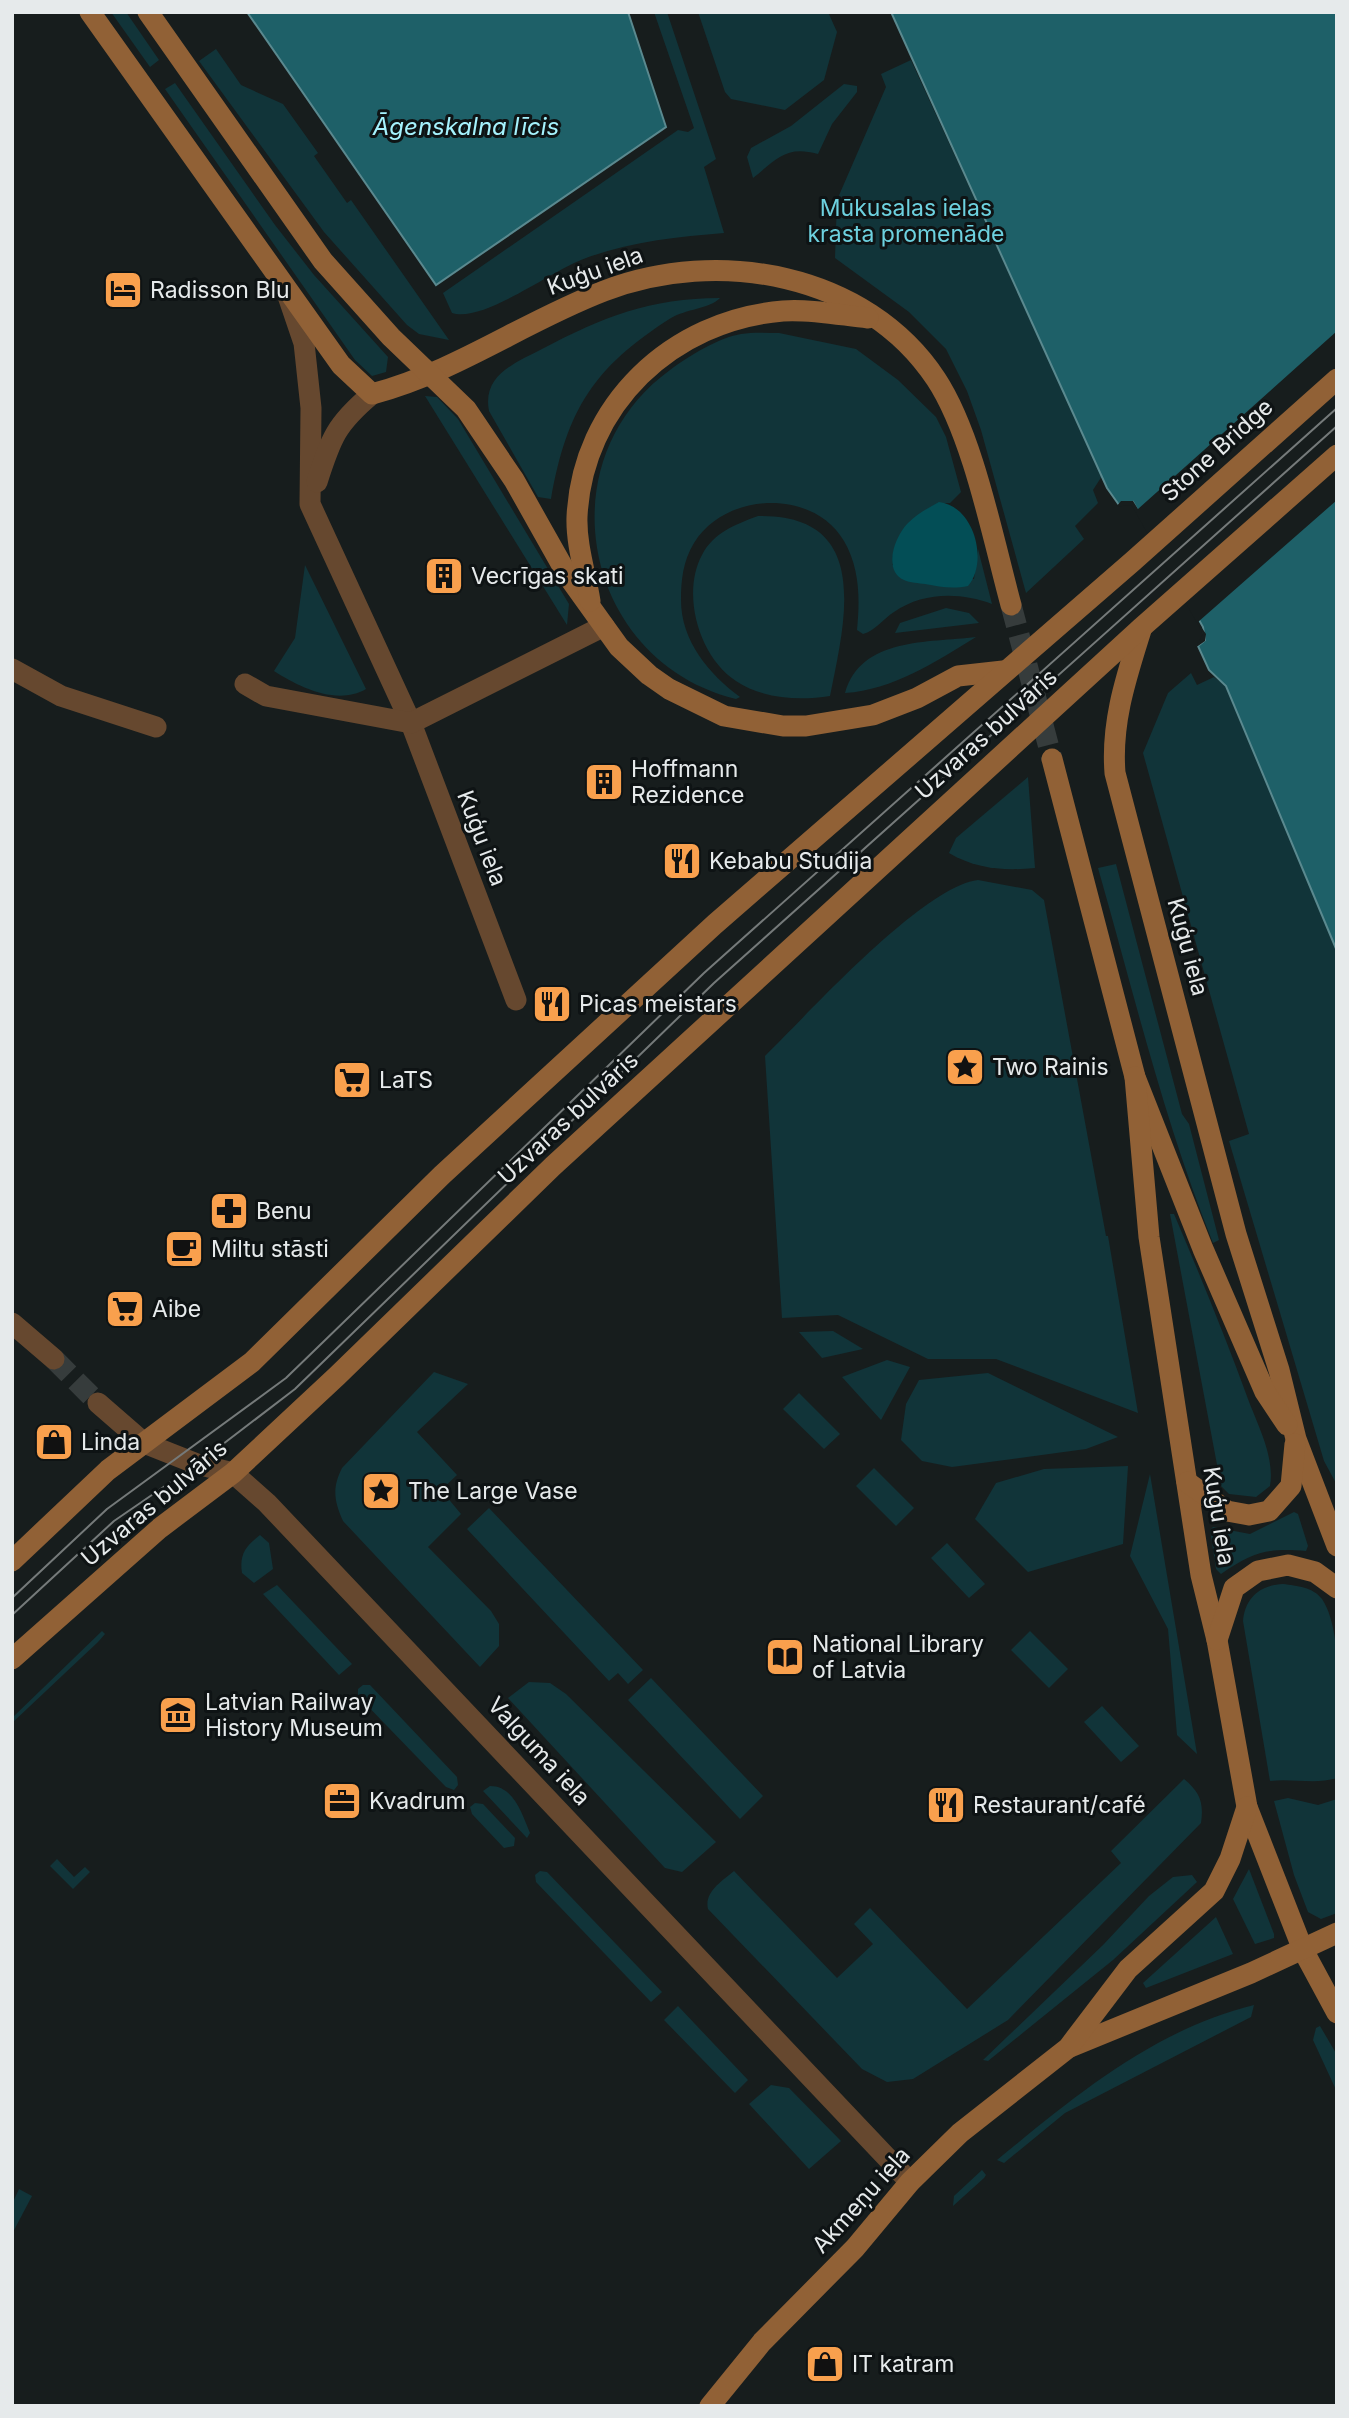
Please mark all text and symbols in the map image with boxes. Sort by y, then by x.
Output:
water label: Āgenskalna līcis [372,112,559,141]
park label: Mūkusalas ielas krasta promenāde [807,194,1005,248]
street label: Kuģu iela [543,241,647,301]
hotel icon: Radisson Blu [102,269,144,311]
place label: Radisson Blu [150,276,290,304]
street label: Stone Bridge [1155,393,1279,507]
building icon: Vecrīgas skati [423,555,465,597]
place label: Vecrīgas skati [471,562,624,590]
street label: Uzvaras bulvāris [909,663,1063,805]
place label: Hoffmann Rezidence [631,755,744,809]
building icon: Hoffmann Rezidence [583,761,625,803]
street label: Kuģu iela [451,786,513,890]
restaurant icon: Kebabu Studija [661,840,703,882]
place label: Kebabu Studija [709,847,872,875]
street label: Kuģu iela [1162,895,1214,999]
restaurant icon: Picas meistars [531,983,573,1025]
place label: Picas meistars [579,990,737,1018]
street label: Uzvaras bulvāris [492,1046,644,1190]
place icon: Two Rainis [944,1046,986,1088]
place label: Two Rainis [992,1053,1109,1081]
supermarket icon: LaTS [331,1059,373,1101]
place label: LaTS [379,1066,433,1094]
pharmacy icon: Benu [208,1190,250,1232]
place label: Benu [256,1197,312,1225]
cafe icon: Miltu stāsti [163,1228,205,1270]
place label: Miltu stāsti [211,1235,329,1263]
supermarket icon: Aibe [104,1288,146,1330]
place label: Aibe [152,1295,201,1323]
shop icon: Linda [33,1421,75,1463]
place label: Linda [81,1428,140,1456]
street label: Uzvaras bulvāris [75,1434,233,1572]
street label: Kuģu iela [1197,1464,1241,1568]
place icon: The Large Vase [360,1470,402,1512]
place label: The Large Vase [408,1477,578,1505]
place label: National Library of Latvia [812,1630,984,1684]
library icon: National Library of Latvia [764,1636,806,1678]
place label: Latvian Railway History Museum [205,1688,383,1742]
street label: Valguma iela [482,1691,596,1811]
museum icon: Latvian Railway History Museum [157,1694,199,1736]
office icon: Kvadrum [321,1780,363,1822]
restaurant icon: Restaurant/café [925,1784,967,1826]
place label: Kvadrum [369,1787,466,1815]
place label: Restaurant/café [973,1791,1146,1819]
street label: Akmeņu iela [806,2141,916,2259]
shop icon: IT katram [804,2343,846,2385]
place label: IT katram [852,2350,954,2378]

